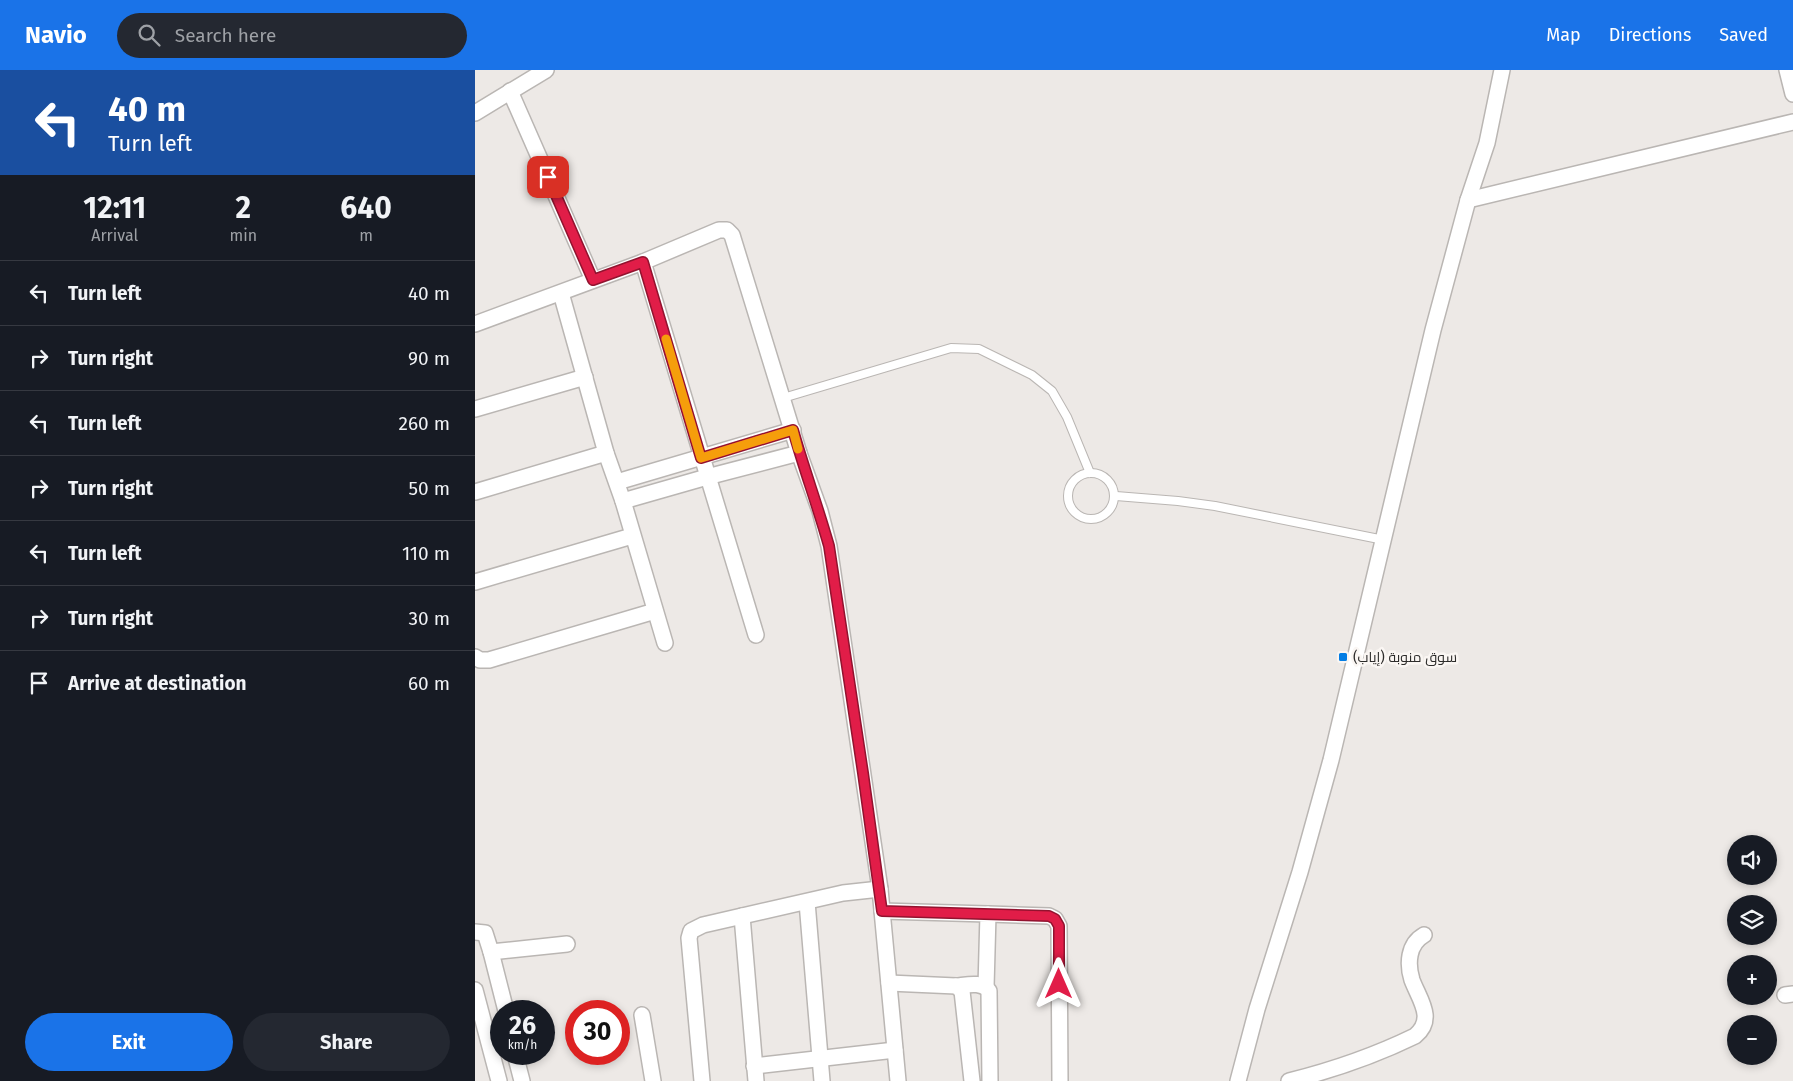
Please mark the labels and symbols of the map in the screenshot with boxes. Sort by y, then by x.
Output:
pin [527,156,569,198]
place label: سوق منوبة (إياب) [1353,649,1457,666]
marker: سوق منوبة (إياب) [1337,651,1349,663]
position arrow [1032,957,1084,1009]
speed limit sign: 30 [565,1000,630,1065]

